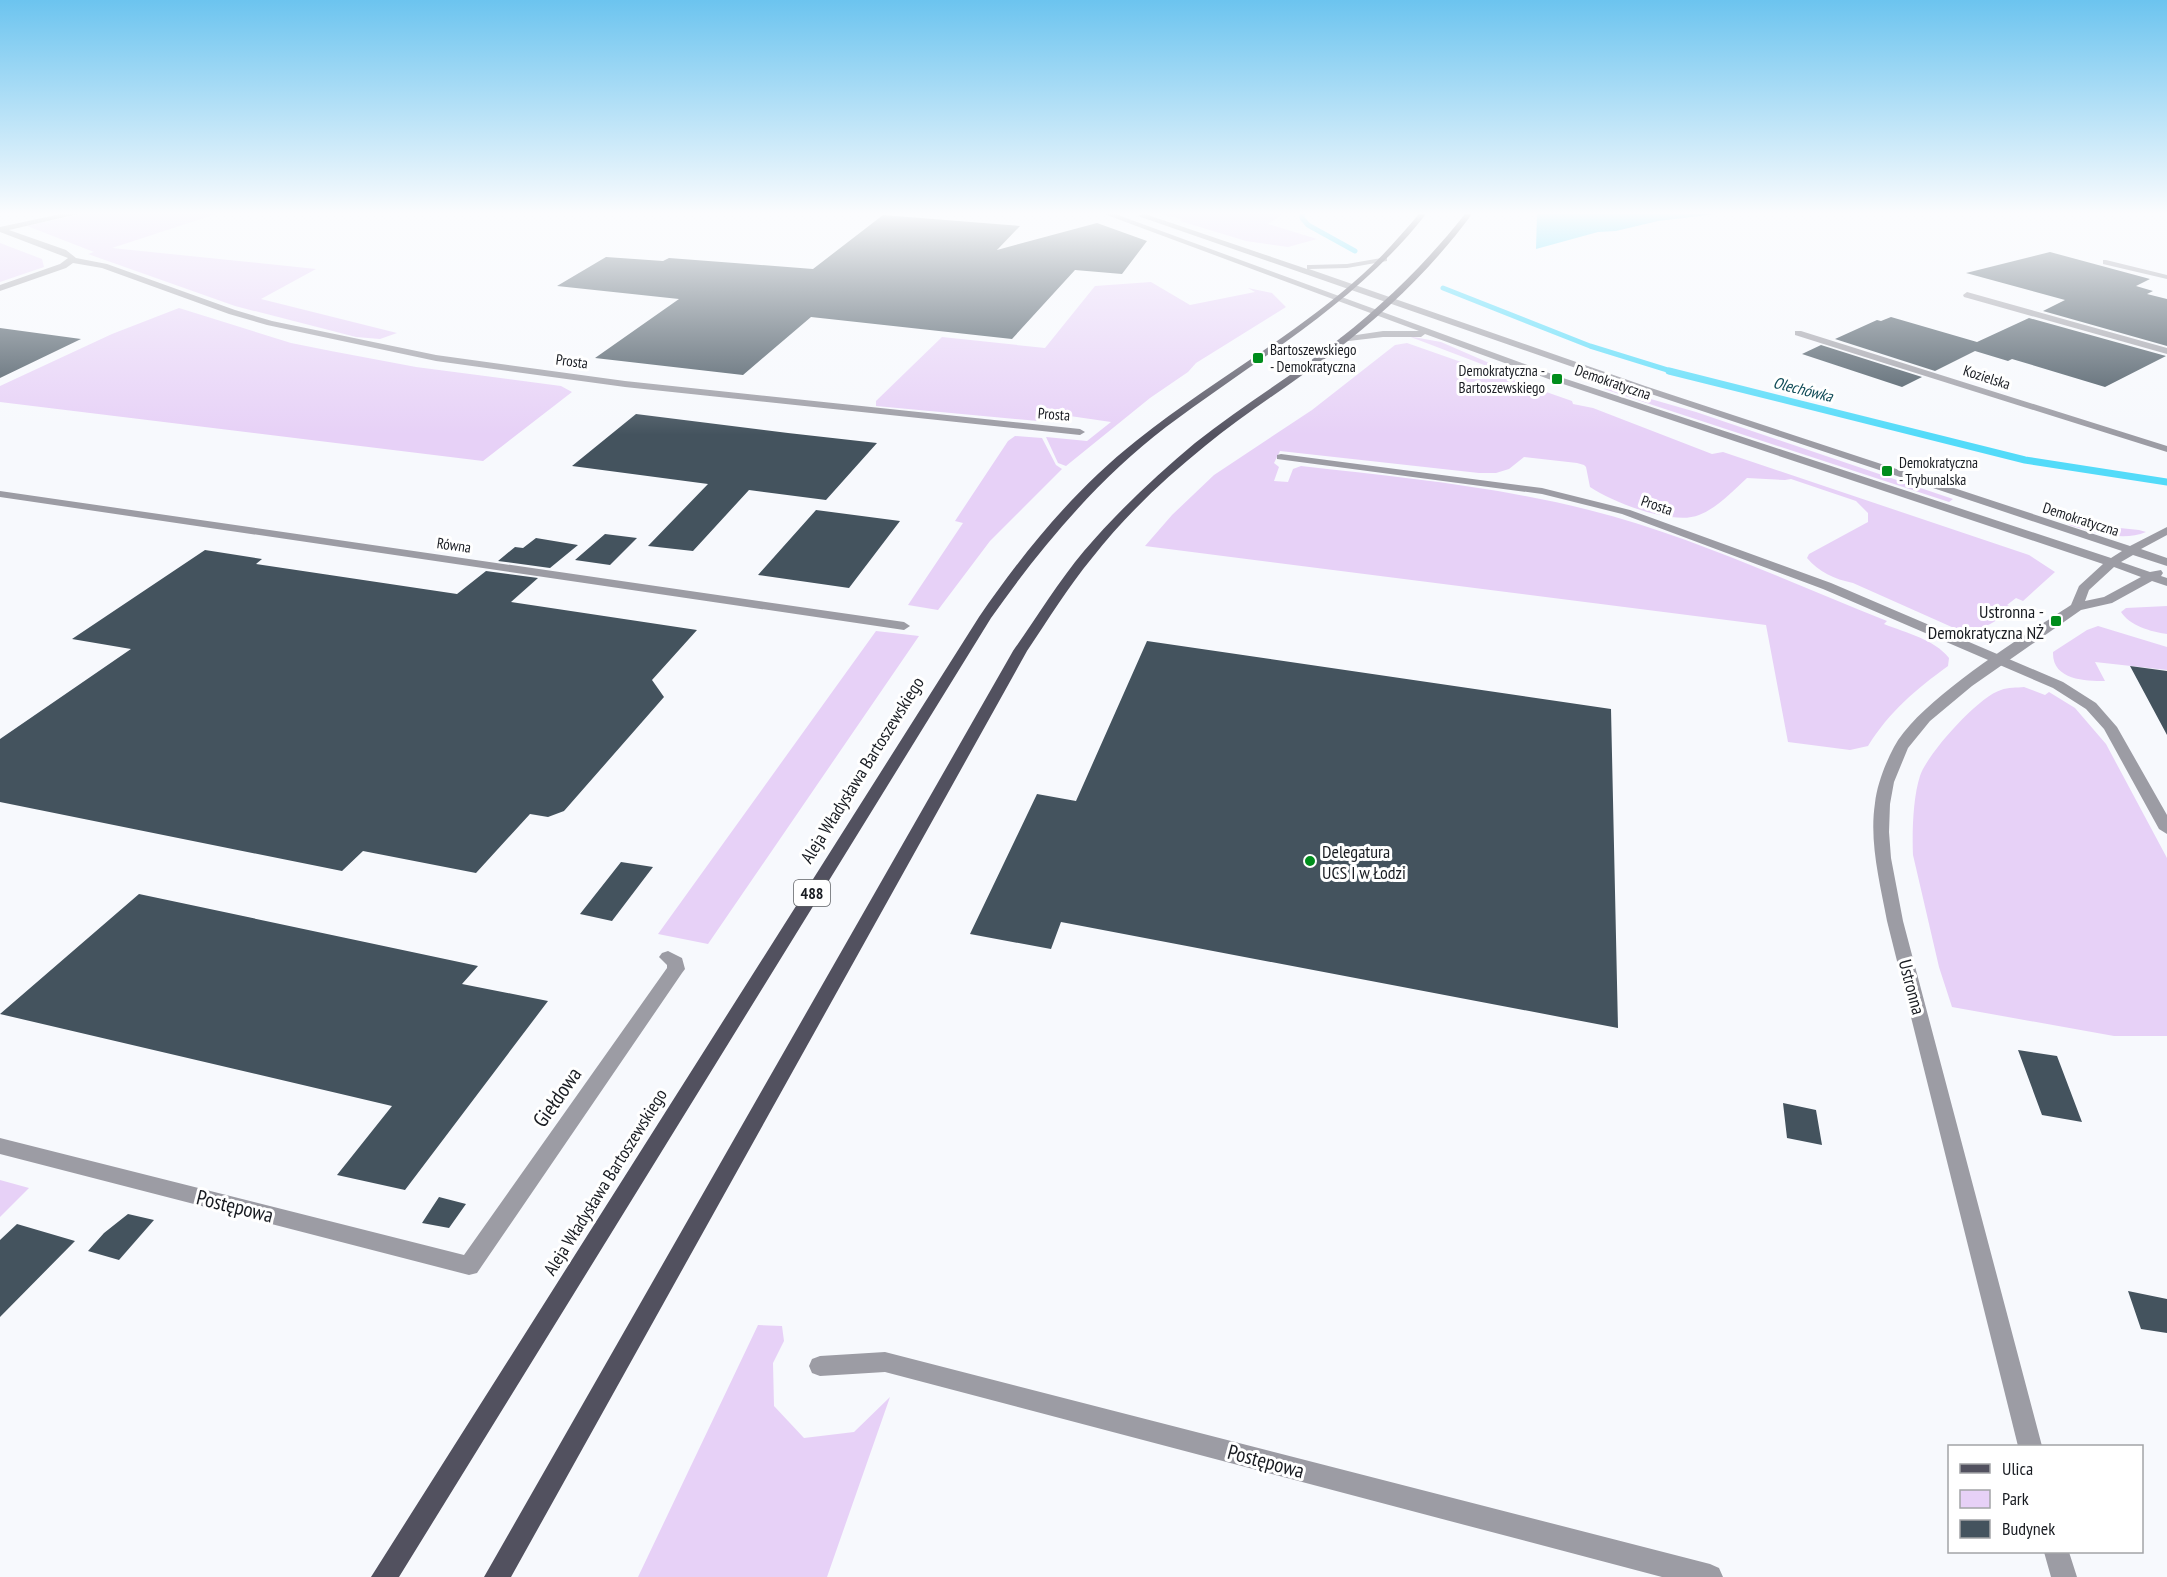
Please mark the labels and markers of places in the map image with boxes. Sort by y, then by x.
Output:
place label: Bartoszewskiego - Demokratyczna [1270,340,1356,376]
marker: Bartoszewskiego - Demokratyczna [1251,351,1265,365]
place label: Demokratyczna - Bartoszewskiego [1459,361,1545,397]
marker: Demokratyczna - Bartoszewskiego [1550,372,1564,386]
place label: Demokratyczna - Trybunalska [1899,453,1978,489]
marker: Demokratyczna - Trybunalska [1880,464,1894,478]
place label: Ustronna - Demokratyczna NŻ [1928,600,2044,644]
marker: Ustronna - Demokratyczna NŻ [2049,614,2063,628]
place label: Delegatura UCS I w Łodzi [1322,840,1406,884]
marker: Delegatura UCS I w Łodzi [1303,854,1317,868]

